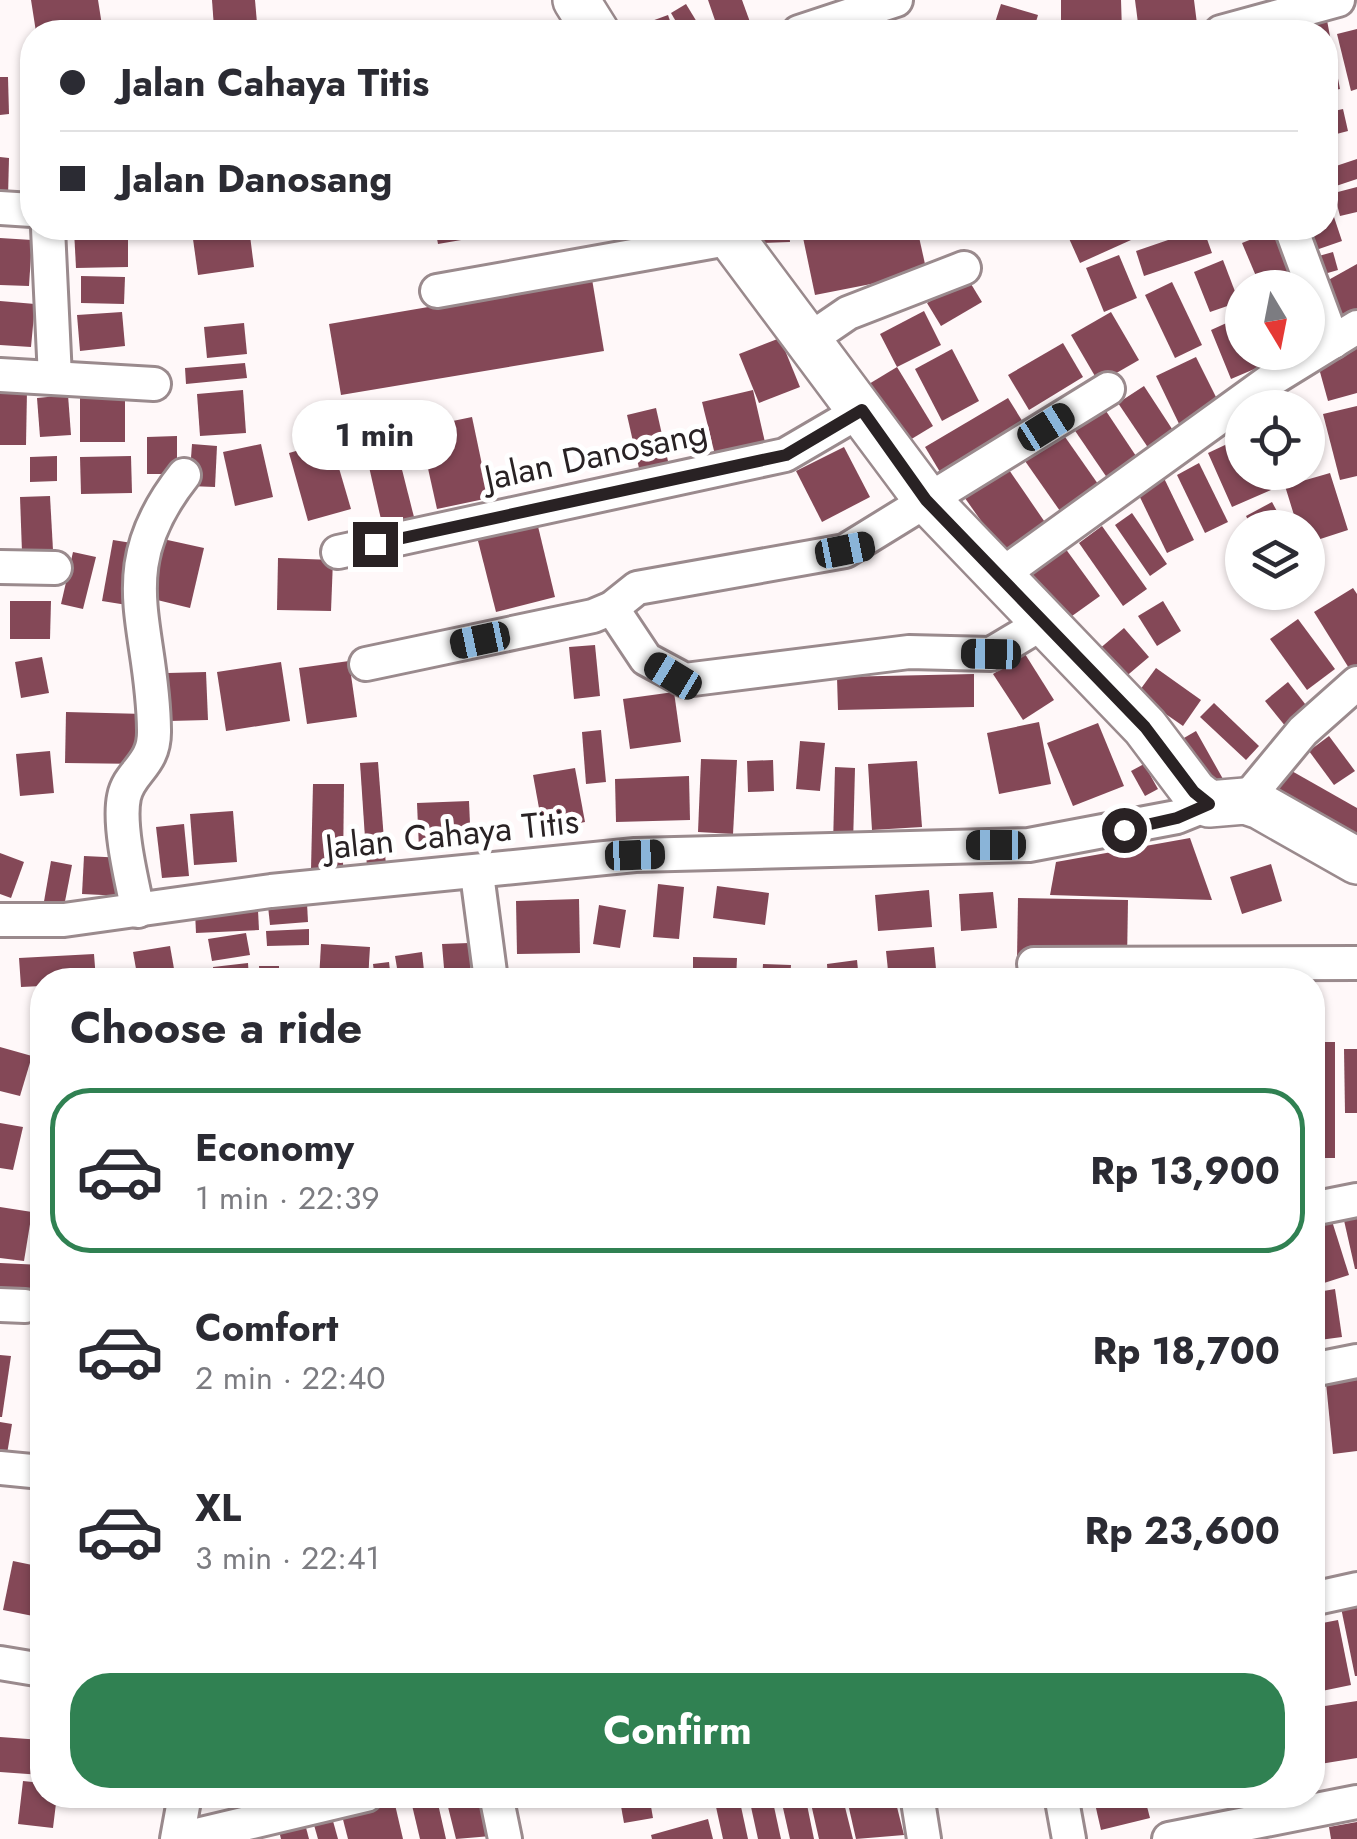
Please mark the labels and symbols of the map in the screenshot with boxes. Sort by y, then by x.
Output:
north arrow [1225,270,1325,370]
car [1013,398,1079,456]
callout: 1 min [292,399,458,469]
street label: Jalan Danosang [476,407,712,504]
route end [353,522,398,567]
car [813,530,877,570]
car [448,619,512,661]
car [961,638,1021,670]
car [640,648,706,704]
street label: Jalan Cahaya Titis [319,796,581,873]
route start [1102,808,1147,853]
car [966,830,1026,860]
car [604,839,666,871]

